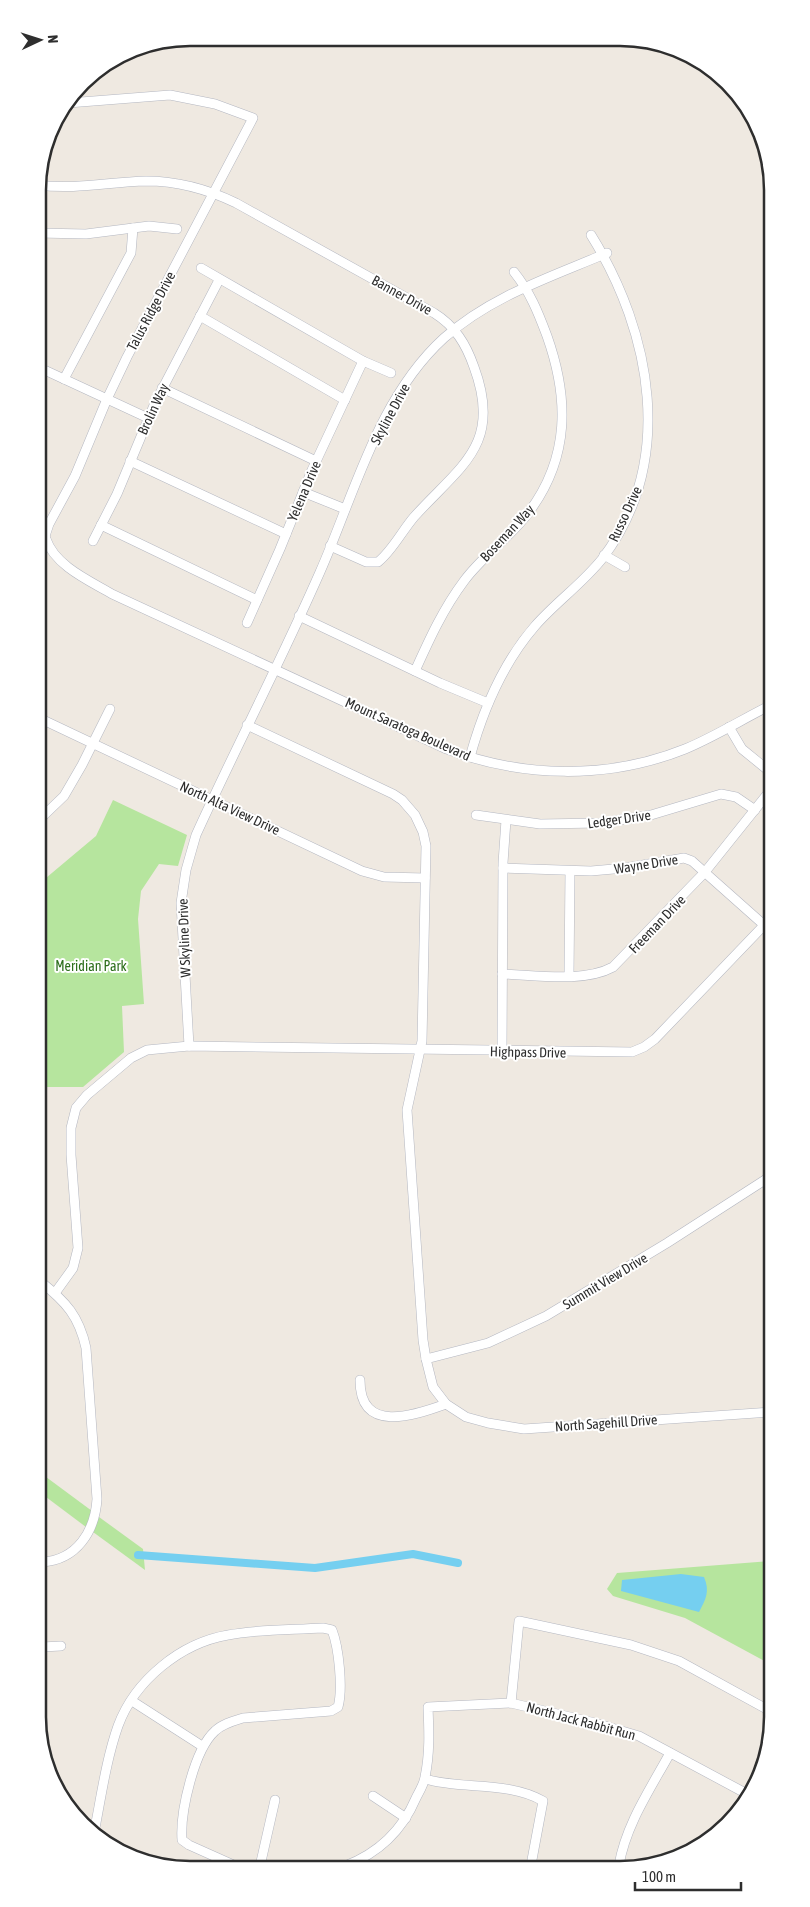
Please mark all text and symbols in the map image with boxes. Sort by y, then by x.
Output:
north arrow [15,15,65,65]
text: N [45,34,61,44]
street label: Talus Ridge Drive [123,269,179,353]
street label: Banner Drive [369,272,435,318]
street label: Brolin Way [134,380,172,437]
street label: Skyline Drive [367,381,413,447]
street label: Yelena Drive [284,458,324,524]
street label: Russo Drive [605,484,645,544]
street label: Boseman Way [477,501,537,565]
street label: Mount Saratoga Boulevard [343,694,473,764]
street label: North Alta View Drive [178,778,282,838]
street label: Ledger Drive [586,807,652,831]
street label: Wayne Drive [613,851,679,877]
street label: Freeman Drive [625,892,689,956]
street label: W Skyline Drive [175,898,193,978]
park label: Meridian Park [55,958,127,974]
street label: Highpass Drive [490,1043,566,1061]
street label: Summit View Drive [560,1249,650,1313]
street label: North Sagehill Drive [554,1411,658,1435]
street label: North Jack Rabbit Run [525,1699,637,1743]
scale bar [635,1860,741,1892]
text: 100 m [642,1868,676,1885]

